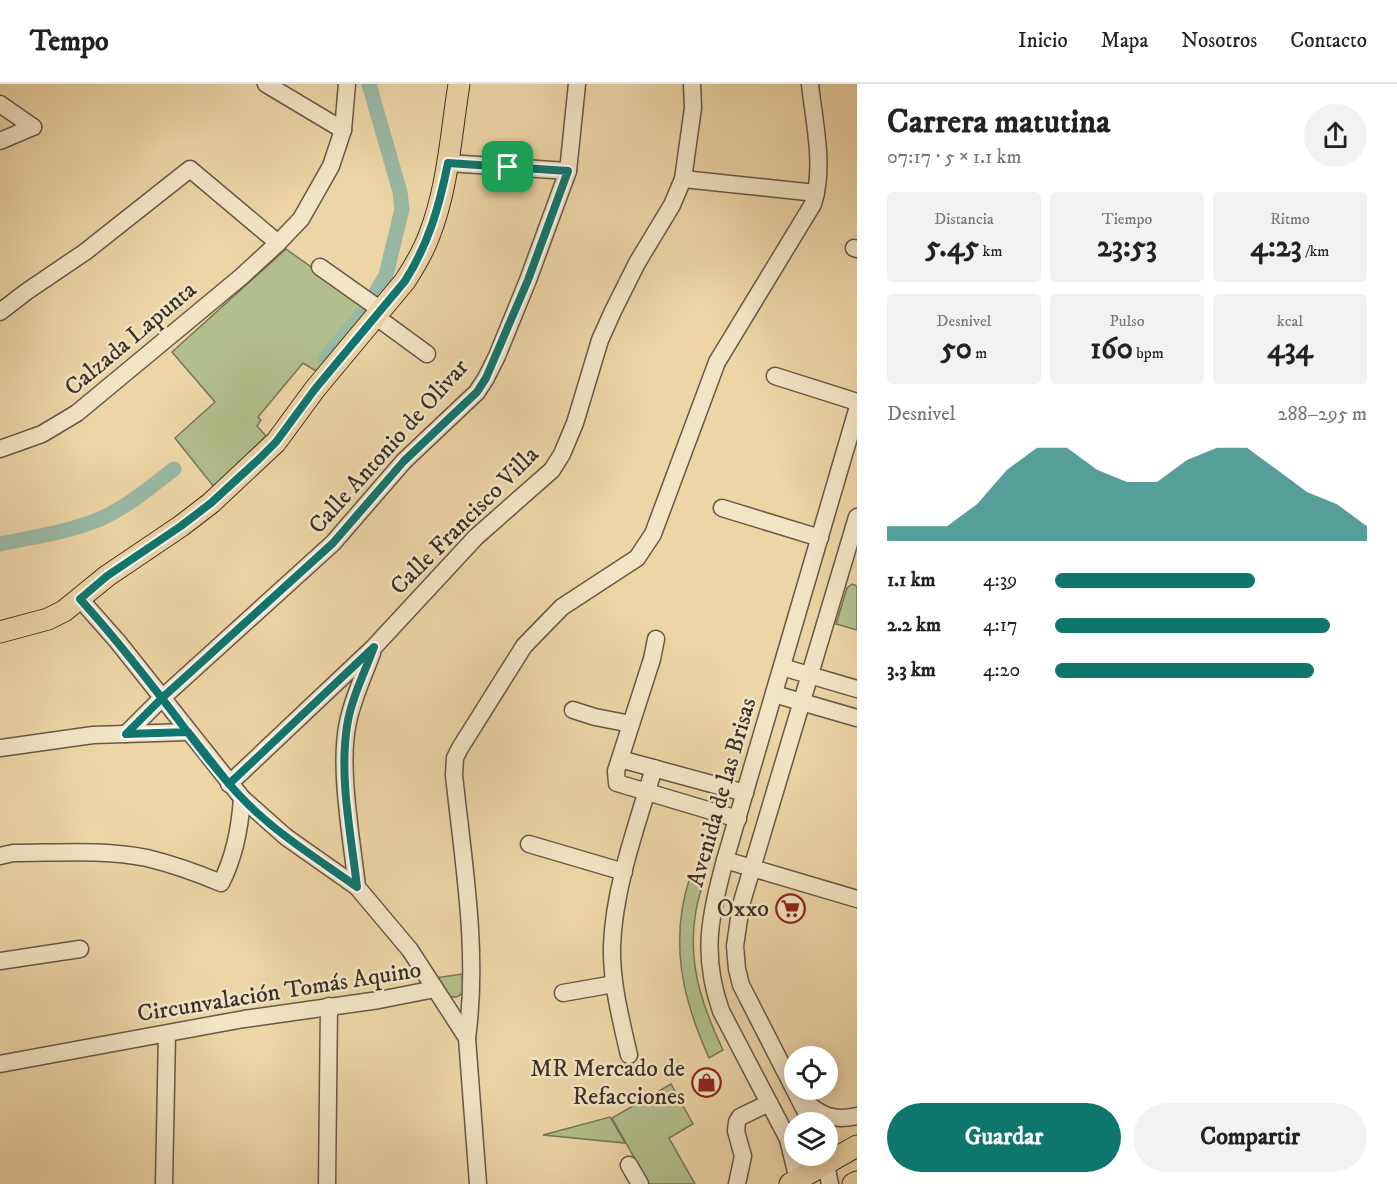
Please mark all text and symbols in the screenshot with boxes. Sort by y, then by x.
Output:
text: Tempo [30,24,109,59]
text: Inicio [1018,28,1068,54]
text: Mapa [1101,28,1148,54]
text: Nosotros [1181,28,1257,54]
text: Contacto [1290,28,1367,54]
text: Carrera matutina [887,102,1110,143]
button: share [1304,104,1367,167]
pin [482,141,533,192]
text: 07:17 · 5 × 1.1 km [887,145,1021,170]
icon: arrive [491,150,524,183]
text: Distancia [934,209,994,229]
text: Tiempo [1102,209,1152,229]
text: Ritmo [1270,209,1310,229]
text: 5.45 [926,229,979,266]
text: 23:53 [1097,229,1157,266]
text: 4:23 [1251,229,1302,266]
text: km [979,241,1002,261]
text: /km [1302,241,1329,261]
street label: Calzada Lapunta [59,274,203,403]
text: Desnivel [937,311,991,331]
text: Pulso [1110,311,1144,331]
text: kcal [1277,311,1303,331]
text: 50 [941,331,972,368]
text: 160 [1090,331,1133,368]
text: 434 [1267,331,1313,368]
text: m [972,343,987,363]
text: bpm [1133,343,1164,363]
street label: Calle Antonio de Olivar [302,353,475,540]
text: Desnivel [887,402,956,427]
text: 288–295 m [1278,402,1367,427]
street label: Calle Francisco Villa [384,439,546,601]
text: 1.1 km [887,568,936,593]
text: 4:39 [983,568,1017,593]
text: 2.2 km [887,613,941,638]
text: 4:17 [983,613,1018,638]
text: 3.3 km [887,658,936,683]
text: 4:20 [983,658,1020,683]
street label: Avenida de las Brisas [681,694,763,890]
supermarket icon: Oxxo [774,892,806,924]
place label: Oxxo [717,894,769,924]
street label: Circunvalación Tomás Aquino [135,955,423,1029]
map controls [784,1046,838,1166]
button: locate [784,1046,838,1100]
place label: MR Mercado de Refacciones [530,1054,685,1112]
shop icon: MR Mercado de Refacciones [690,1066,722,1098]
button: Guardar [887,1103,1121,1172]
button: Compartir [1133,1103,1367,1172]
button: layers [784,1112,838,1166]

